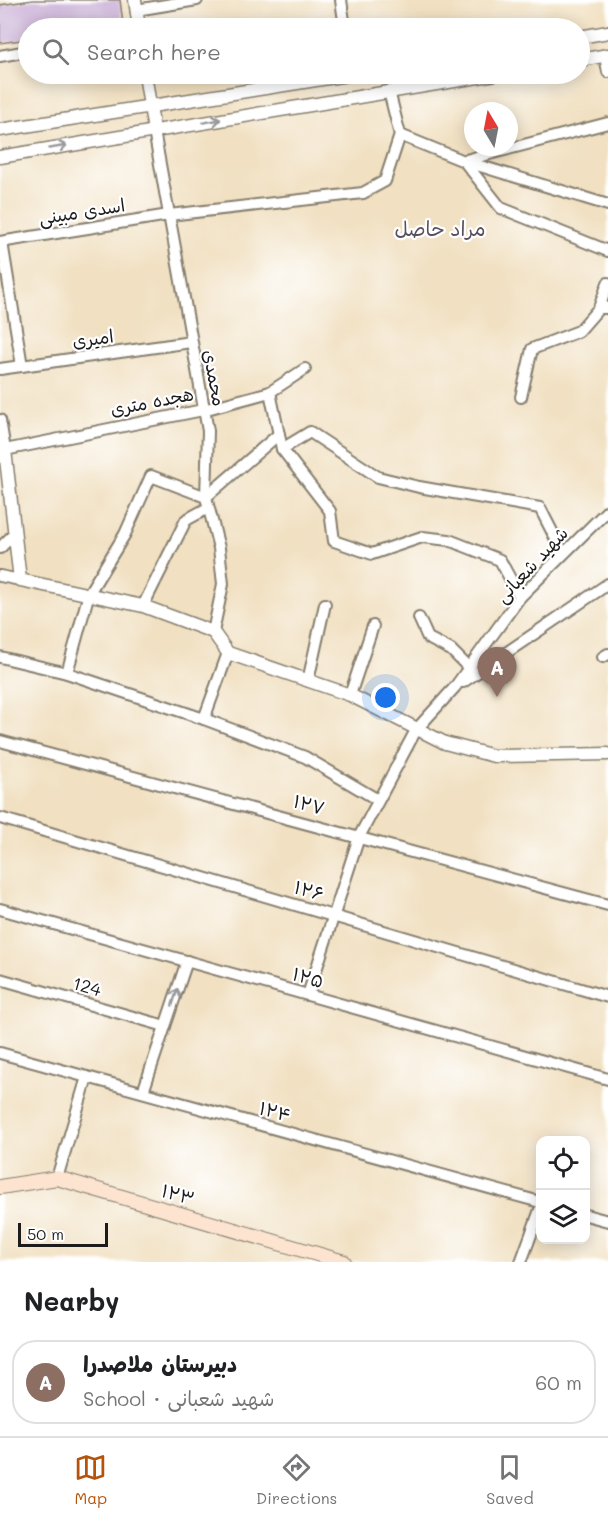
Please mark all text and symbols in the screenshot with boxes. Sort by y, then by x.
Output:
search box [18,18,590,84]
icon: search [39,35,72,68]
text: Search here [87,37,221,66]
north arrow [464,102,518,156]
one-way arrow [201,115,221,126]
one-way arrow [47,141,67,152]
street label: اسدی مبینی [37,192,127,230]
district label: مراد حاصل [394,215,486,241]
street label: امیری [71,323,115,353]
street label: محمدی [198,348,232,408]
street label: هجده متری [108,381,196,421]
street label: شهید شعبانی [490,521,573,608]
pin: A [478,648,516,697]
your location [371,683,400,712]
street label: ۱۲۷ [291,788,328,820]
street label: ۱۲۶ [292,874,327,906]
street label: ۱۲۵ [290,961,327,993]
street label: 124 [70,971,105,1002]
one-way arrow [170,988,181,1007]
street label: ۱۲۴ [257,1095,294,1127]
map controls [536,1136,590,1244]
button: locate [536,1136,590,1190]
street label: ۱۲۳ [159,1178,198,1210]
button: layers [536,1190,590,1244]
scale bar [18,1220,108,1248]
text: 50 m [27,1223,64,1244]
text: Nearby [24,1284,119,1318]
text: دبیرستان ملاصدرا [83,1349,237,1378]
text: A [39,1369,52,1395]
text: 60 m [535,1369,582,1395]
text: School · شهید شعبانی [83,1385,274,1411]
tab: Map [74,1451,107,1508]
tab: Directions [256,1451,337,1508]
tab: Saved [486,1451,534,1508]

